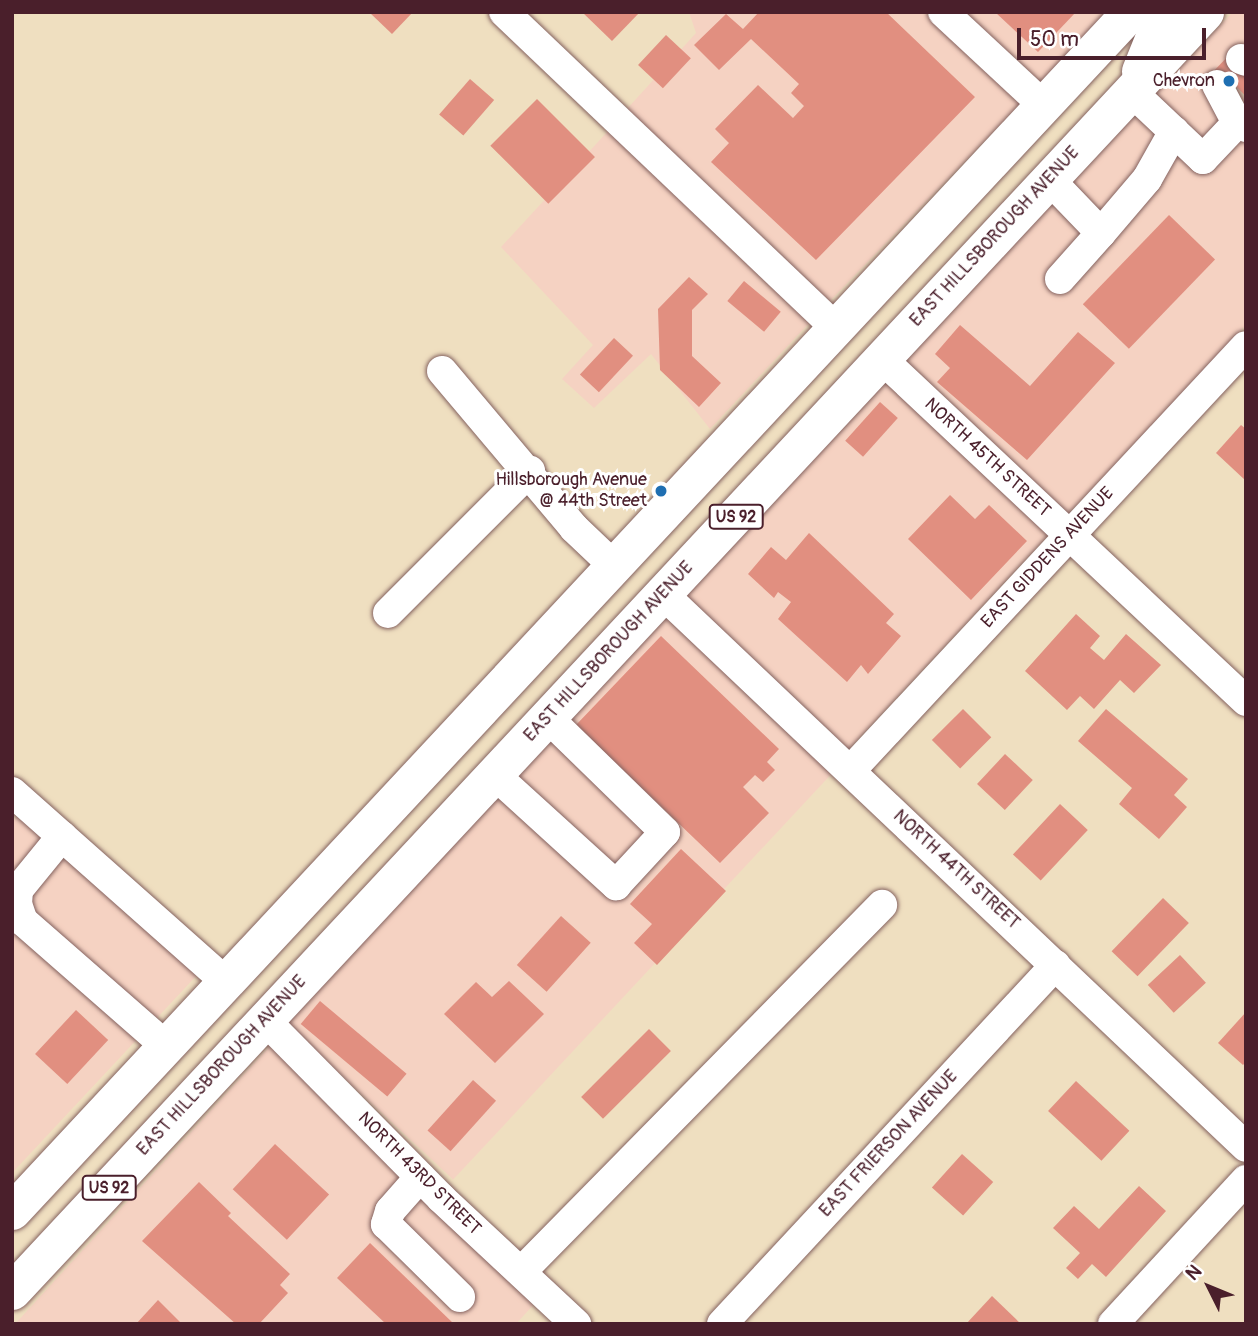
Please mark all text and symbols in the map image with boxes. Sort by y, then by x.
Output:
scale bar [1020,14,1209,58]
text: 50 m [1030,26,1079,53]
place label: Chevron [1153,70,1215,92]
marker: Chevron [1221,73,1237,89]
street label: EAST HILLSBOROUGH AVENUE [906,143,1084,331]
street label: NORTH 45TH STREET [920,394,1054,522]
place label: Hillsborough Avenue @ 44th Street [496,470,647,512]
marker: Hillsborough Avenue @ 44th Street [653,483,669,499]
street label: EAST GIDDENS AVENUE [977,483,1119,633]
road number: US 92 [708,504,764,530]
street label: EAST HILLSBOROUGH AVENUE [520,558,698,746]
street label: NORTH 44TH STREET [888,806,1024,934]
street label: EAST HILLSBOROUGH AVENUE [133,972,311,1160]
street label: EAST FRIERSON AVENUE [815,1066,963,1222]
street label: NORTH 43RD STREET [353,1108,485,1240]
road number: US 92 [81,1176,137,1200]
north arrow [1174,1252,1244,1322]
text: N [1180,1260,1207,1286]

